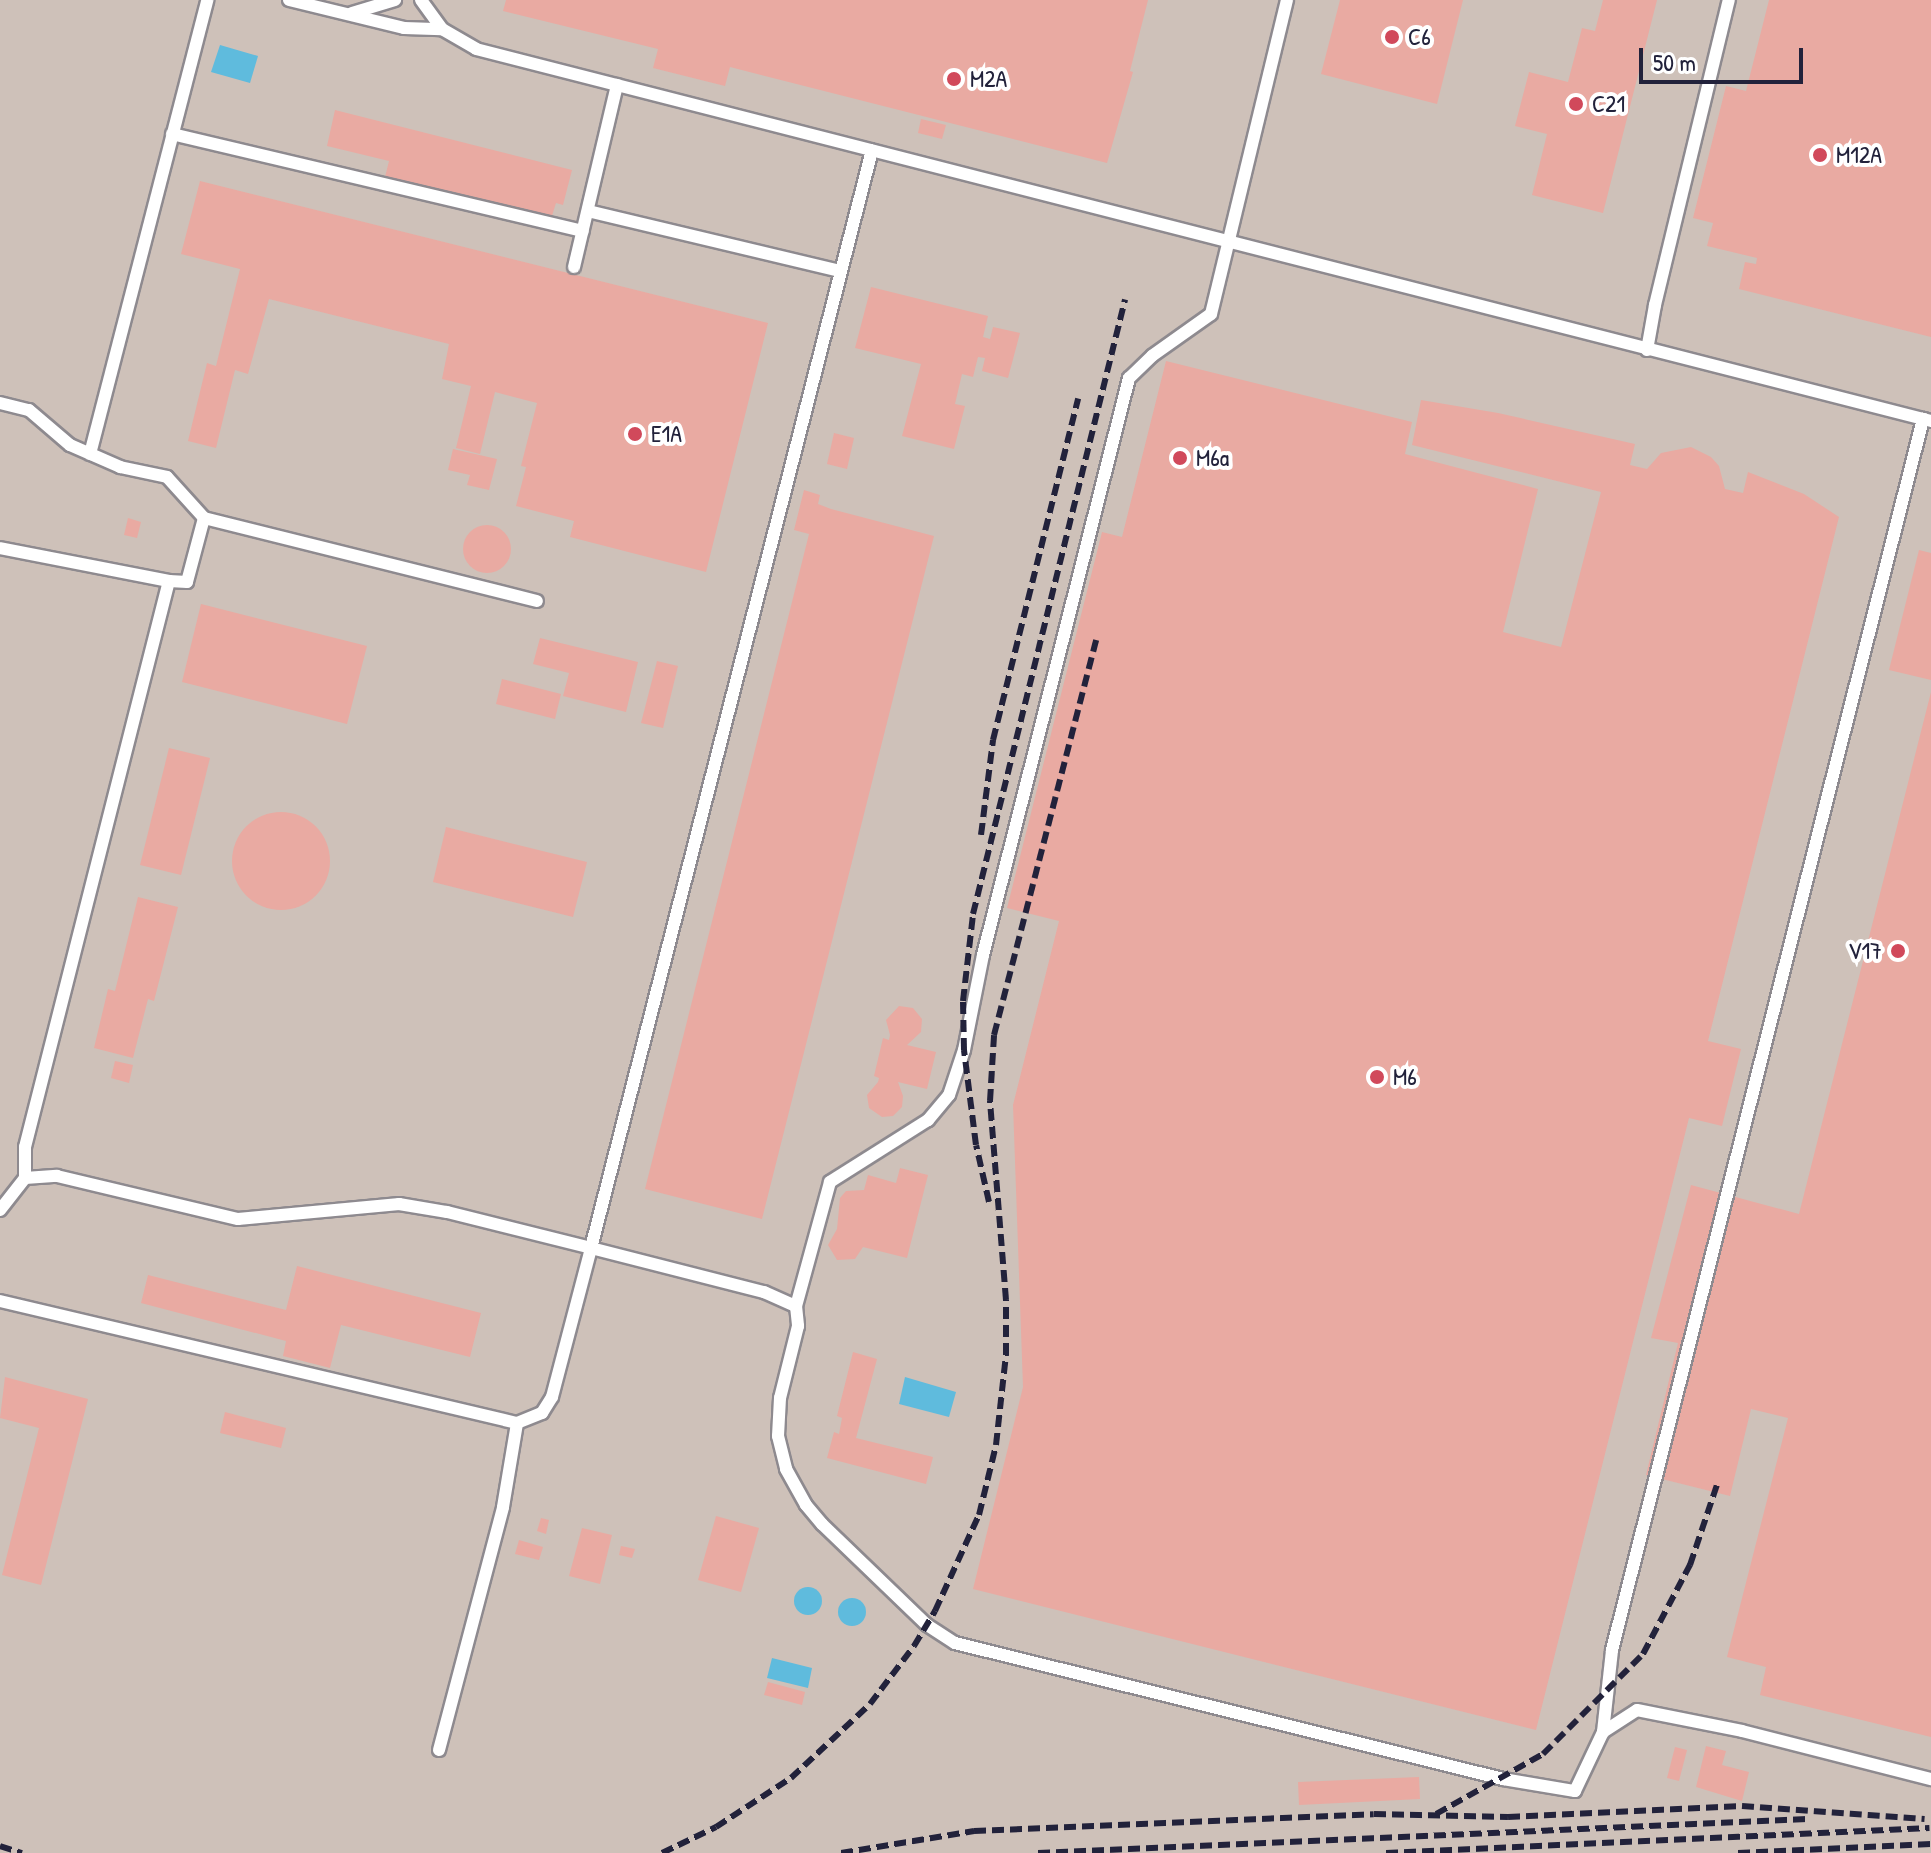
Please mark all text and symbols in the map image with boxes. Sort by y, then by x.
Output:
place label: C6 [1408,23,1431,51]
marker: C6 [1383,28,1401,46]
scale bar [1643,32,1807,82]
text: 50 m [1653,46,1696,78]
place label: M2A [970,65,1007,93]
marker: M2A [945,70,963,88]
place label: C21 [1592,90,1625,118]
marker: C21 [1567,95,1585,113]
place label: M12A [1836,141,1882,169]
marker: M12A [1811,146,1829,164]
place label: E1A [651,420,682,448]
marker: E1A [626,425,644,443]
place label: M6a [1196,444,1229,472]
marker: M6a [1171,449,1189,467]
place label: V17 [1848,937,1882,965]
marker: V17 [1889,942,1907,960]
place label: M6 [1393,1063,1417,1091]
marker: M6 [1368,1068,1386,1086]

